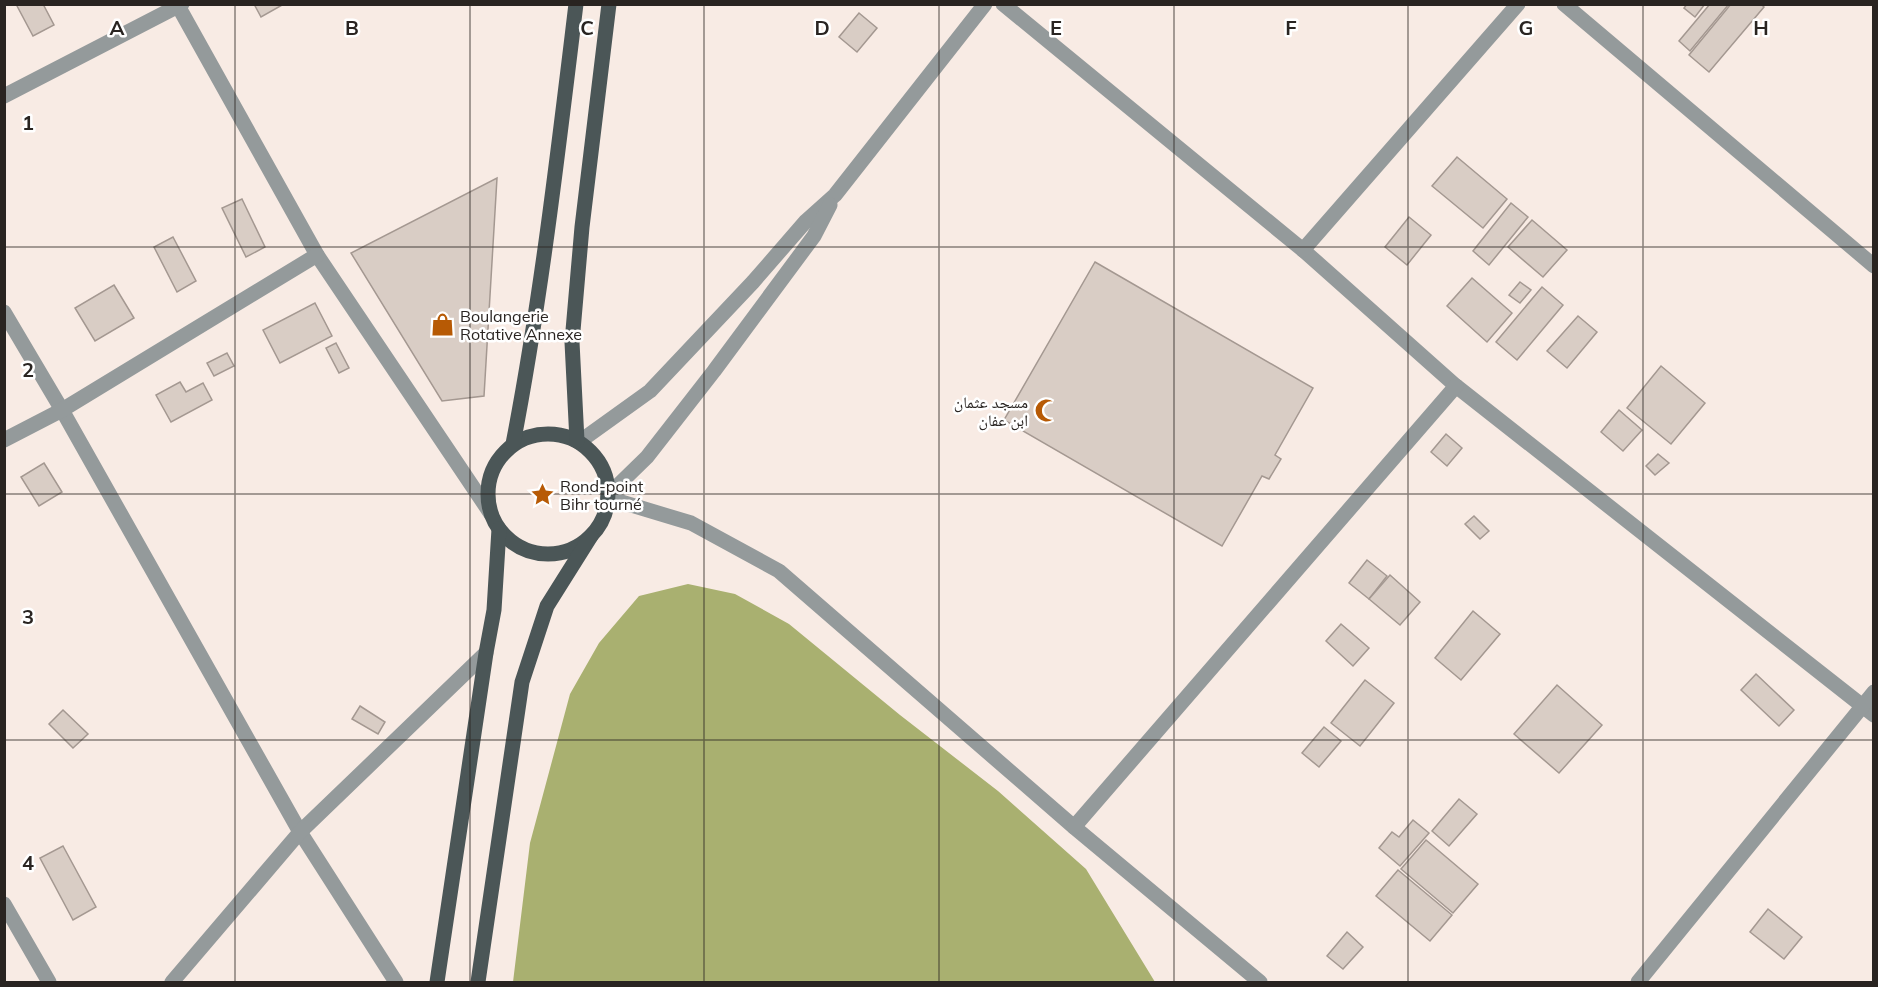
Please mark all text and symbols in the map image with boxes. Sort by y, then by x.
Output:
text: A [110,15,125,40]
text: B [345,15,359,40]
text: C [580,15,594,40]
text: D [814,15,830,40]
text: E [1050,15,1062,40]
text: F [1285,15,1297,40]
text: G [1519,15,1533,40]
text: H [1753,15,1769,40]
text: 1 [22,110,34,135]
place label: Boulangerie Rotative Annexe [460,306,582,344]
shop icon: Boulangerie Rotative Annexe [429,312,455,338]
text: 2 [22,357,34,382]
place label: مسجد عثمان ابن عفان [954,392,1028,431]
mosque icon: مسجد عثمان ابن عفان [1033,398,1059,424]
place label: Rond-point Bihr tourné [560,476,644,514]
place icon: Rond-point Bihr tourné [529,482,555,508]
text: 3 [22,604,34,629]
text: 4 [22,850,34,875]

